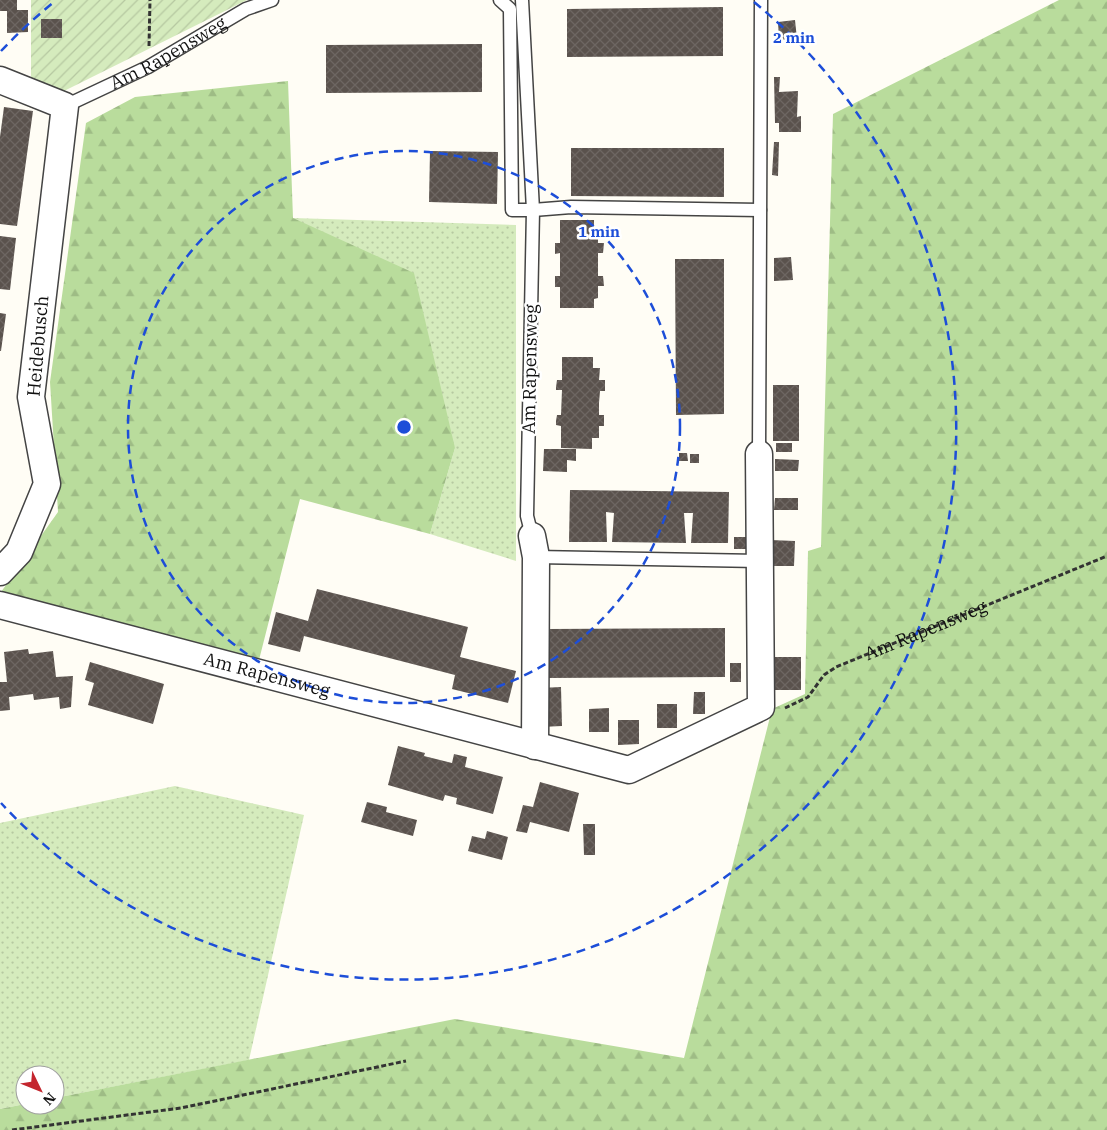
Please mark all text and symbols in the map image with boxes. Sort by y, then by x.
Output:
street label: Am Rapensweg [106,11,231,94]
text: 2 min [773,28,815,47]
text: 1 min [578,222,620,241]
street label: Heidebusch [22,294,53,397]
street label: Am Rapensweg [517,304,542,434]
centre of rings [395,418,413,436]
street label: Am Rapensweg [861,594,990,665]
street label: Am Rapensweg [201,647,333,702]
north arrow [15,1065,65,1115]
text: N [39,1089,60,1109]

